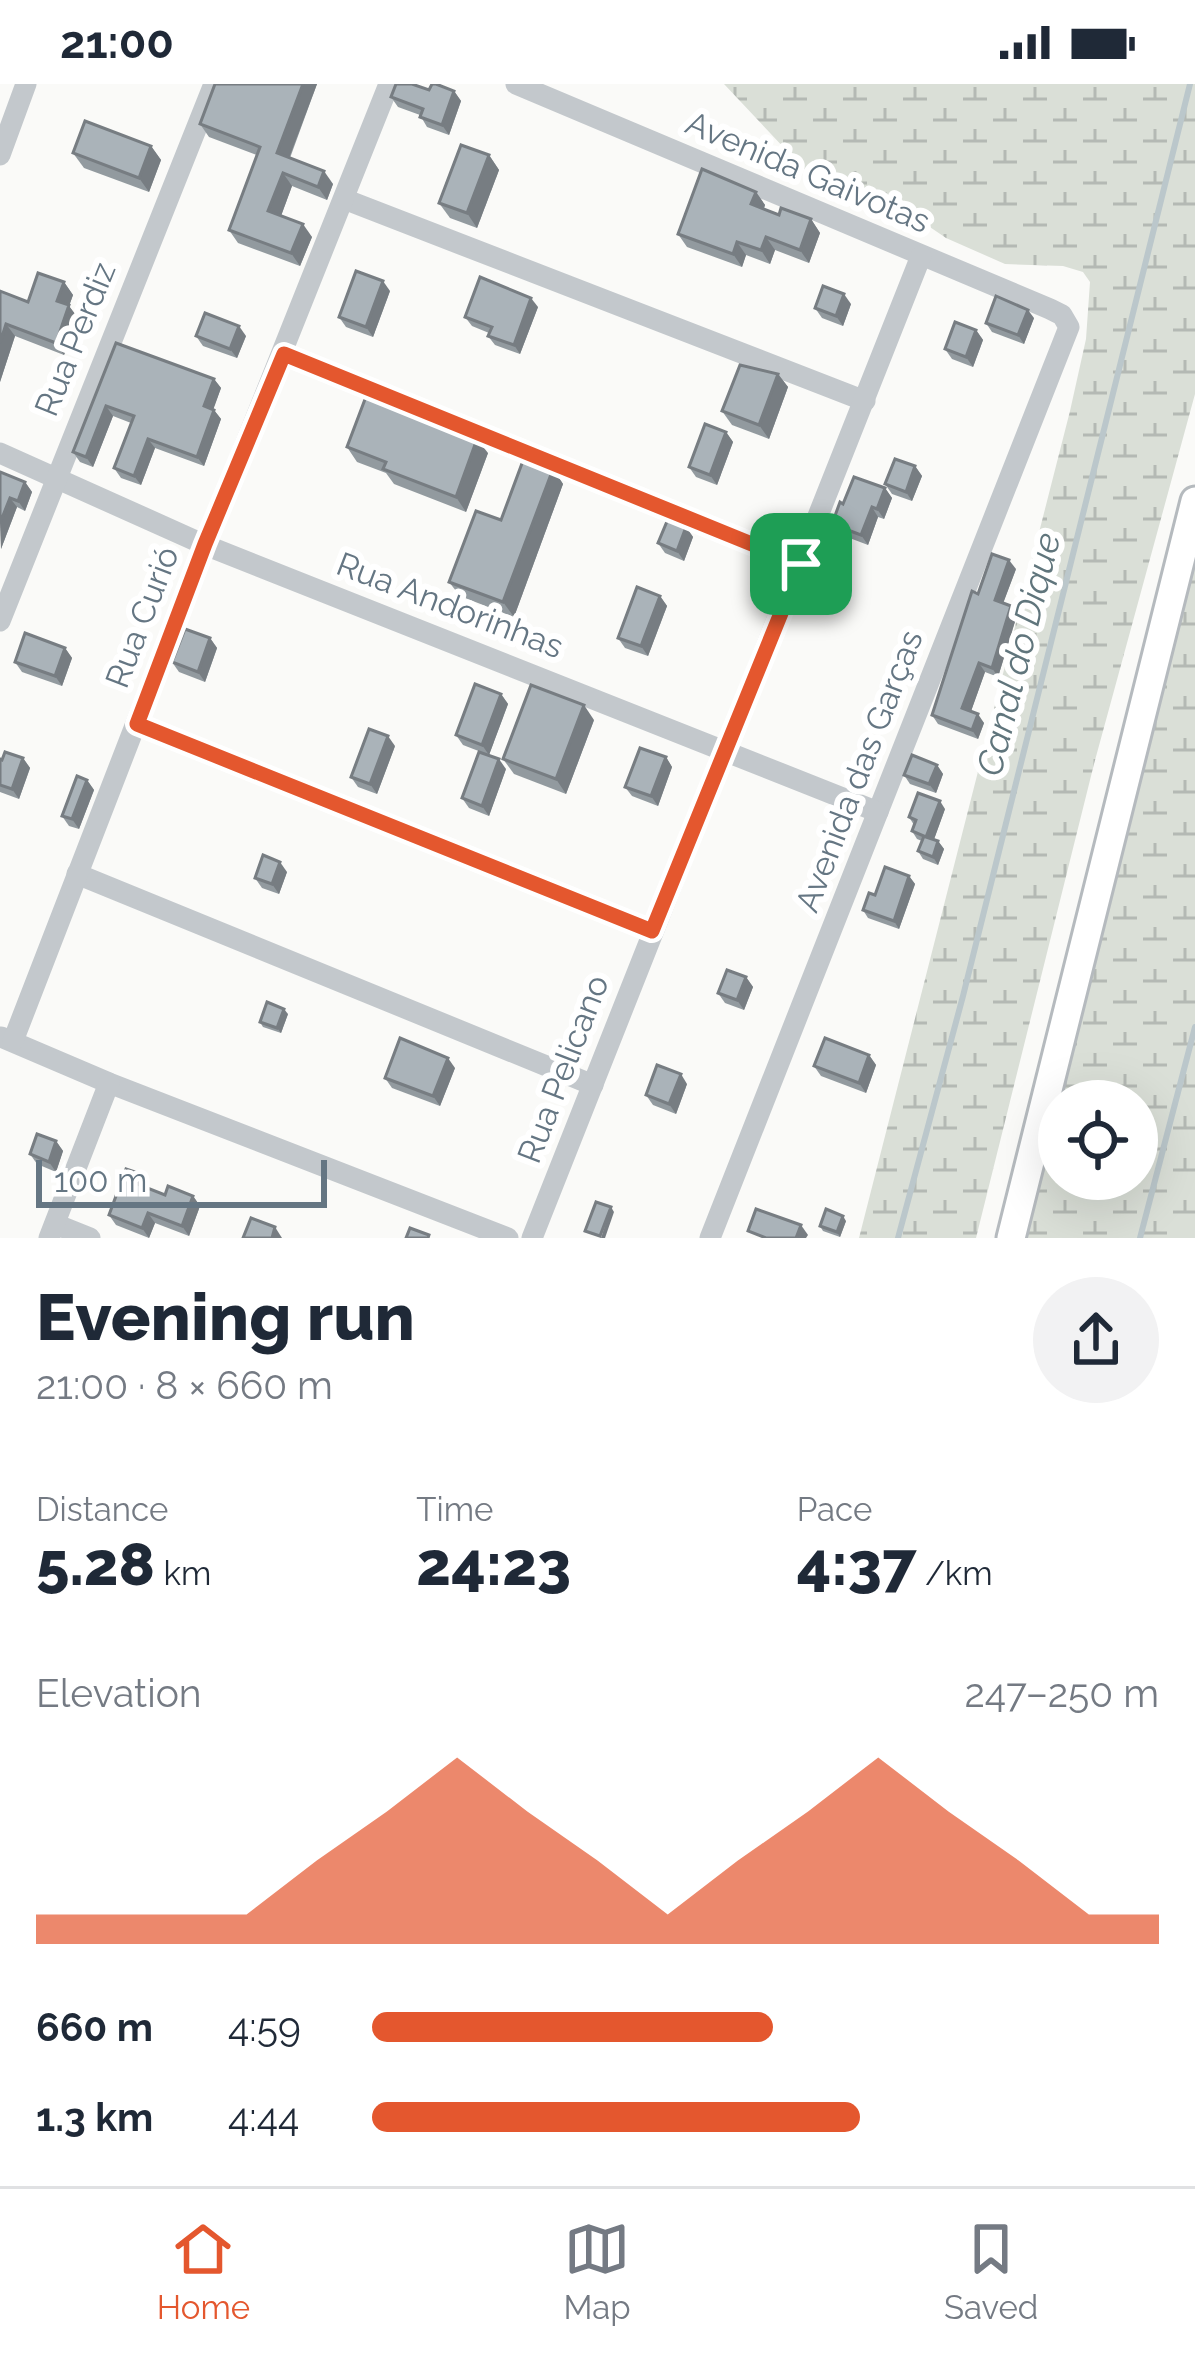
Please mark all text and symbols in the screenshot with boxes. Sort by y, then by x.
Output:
text: 21:00 [60,16,174,69]
street label: Avenida Gaivotas [680,103,936,241]
street label: Rua Perdiz [27,257,123,421]
pin [750,513,852,615]
water label: Canal do Dique [968,528,1068,780]
icon: arrive [768,531,834,597]
street label: Rua Curió [97,541,187,693]
street label: Rua Andorinhas [331,544,569,666]
street label: Avenida das Garças [787,625,931,917]
street label: Rua Pelicano [509,970,617,1168]
map controls [1038,1080,1158,1200]
button: locate [1038,1080,1158,1200]
scale bar [36,1154,327,1207]
text: 100 m [54,1161,147,1200]
button: share [1033,1277,1159,1403]
text: Evening run [36,1278,415,1355]
text: 21:00 · 8 × 660 m [36,1362,333,1408]
text: Distance [36,1490,168,1529]
text: Time [416,1490,493,1529]
text: Pace [797,1490,872,1529]
text: 5.28 [36,1529,155,1599]
text: 24:23 [416,1529,571,1599]
text: 4:37 [797,1529,916,1599]
text: km [155,1554,211,1593]
text: /km [916,1554,993,1593]
text: Elevation [36,1670,202,1716]
text: 247–250 m [965,1670,1159,1716]
text: 660 m [36,2004,153,2050]
text: 4:59 [228,2004,301,2050]
text: 1.3 km [36,2094,153,2140]
text: 4:44 [228,2094,299,2140]
tab: Home [157,2216,250,2327]
tab: Map [563,2216,631,2327]
tab: Saved [944,2216,1038,2327]

